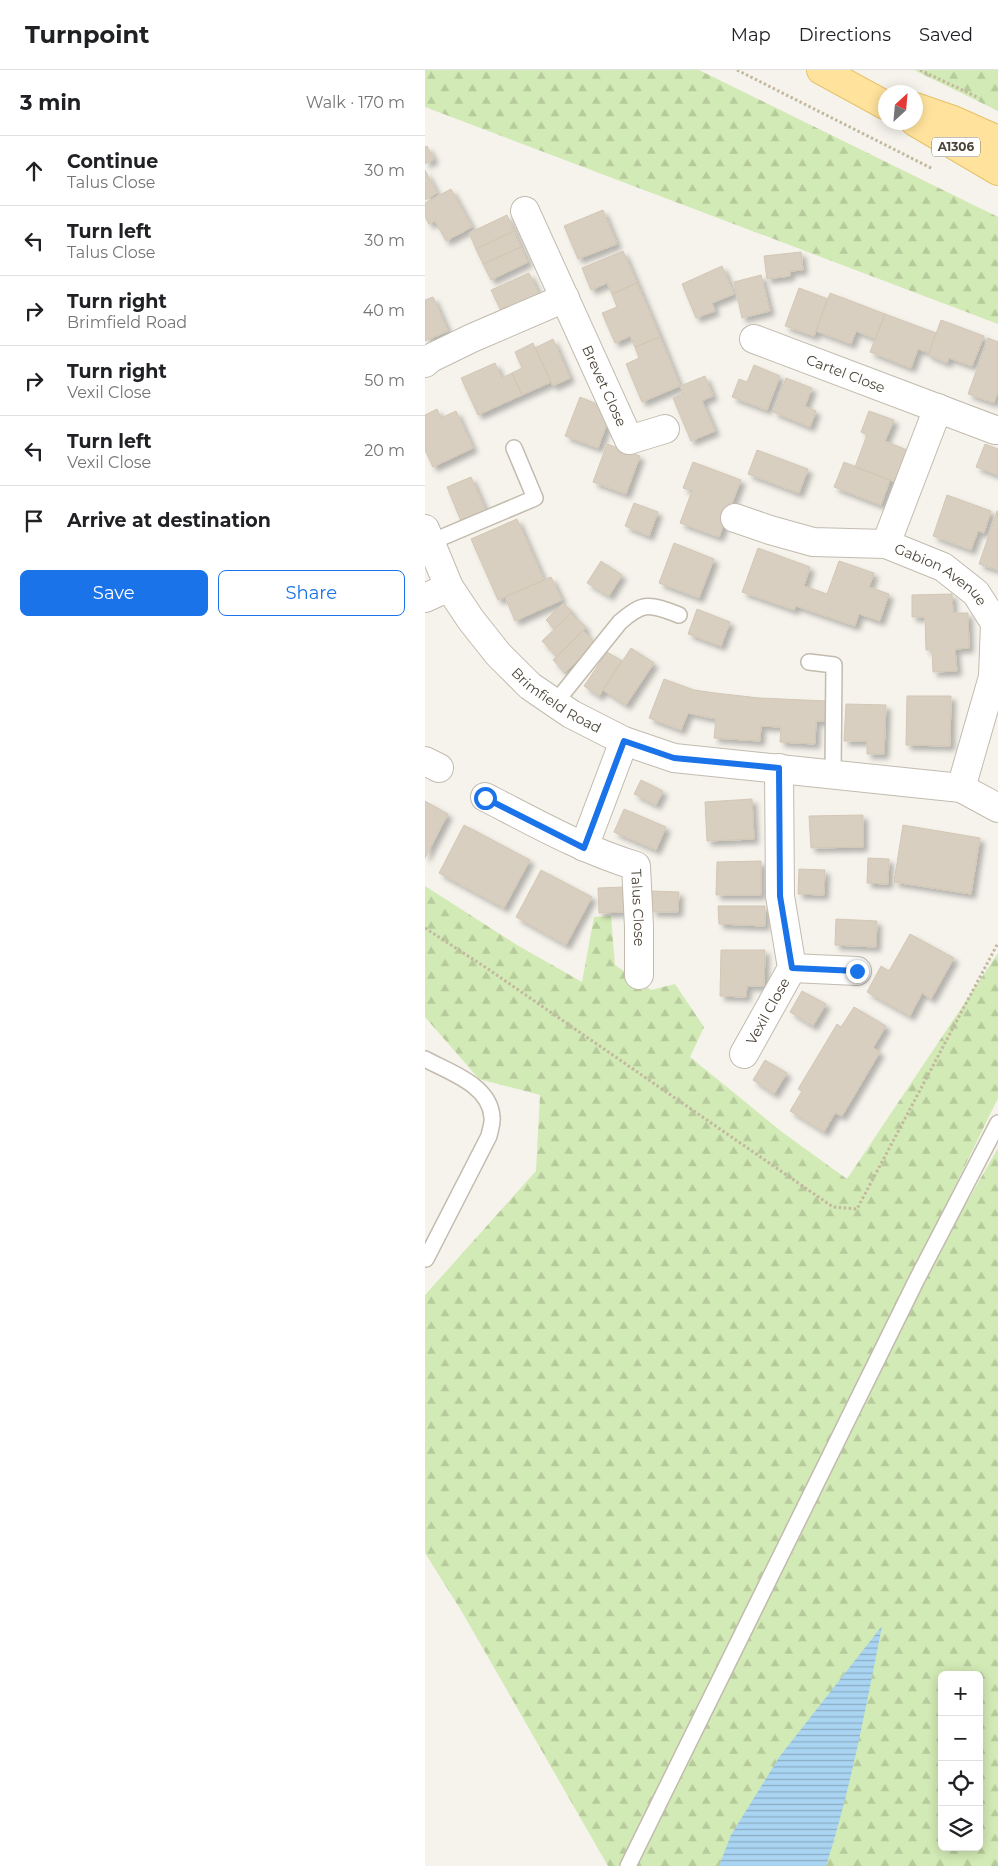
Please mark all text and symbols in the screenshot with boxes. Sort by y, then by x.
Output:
text: Turnpoint [25,20,149,49]
text: Map [731,24,771,46]
text: Directions [799,24,891,46]
text: Saved [919,24,973,46]
north arrow [878,85,923,130]
text: 3 min [20,90,81,115]
text: Walk · 170 m [306,93,405,112]
road number: A1306 [932,138,980,156]
text: Continue [67,150,158,173]
icon: ahead [20,157,48,185]
text: 30 m [364,161,405,180]
text: Talus Close [67,173,155,192]
text: Turn left [67,220,152,243]
icon: left [20,227,48,255]
text: 30 m [364,231,405,250]
text: Talus Close [67,243,155,262]
text: Turn right [67,290,167,313]
icon: right [20,297,48,325]
text: 40 m [363,301,405,320]
text: Brimfield Road [67,313,187,332]
street label: Brevet Close [578,342,631,429]
street label: Cartel Close [804,351,888,397]
text: Turn right [67,360,167,383]
icon: right [20,367,48,395]
text: 50 m [364,371,405,390]
text: Vexil Close [67,383,151,402]
text: Turn left [67,430,152,453]
icon: left [20,437,48,465]
text: 20 m [364,441,405,460]
text: Vexil Close [67,453,151,472]
icon: arrive [20,507,48,535]
text: Arrive at destination [67,509,271,532]
street label: Gabion Avenue [892,539,991,609]
button: Save [20,570,208,616]
button: Share [218,570,405,616]
street label: Brimfield Road [508,664,604,737]
route start [474,787,497,810]
street label: Talus Close [627,869,648,946]
route end [846,960,869,983]
street label: Vexil Close [742,975,794,1048]
map controls [938,1671,983,1851]
button: + [938,1671,983,1716]
button: − [938,1716,983,1761]
button: locate [938,1761,983,1806]
button: layers [938,1806,983,1851]

